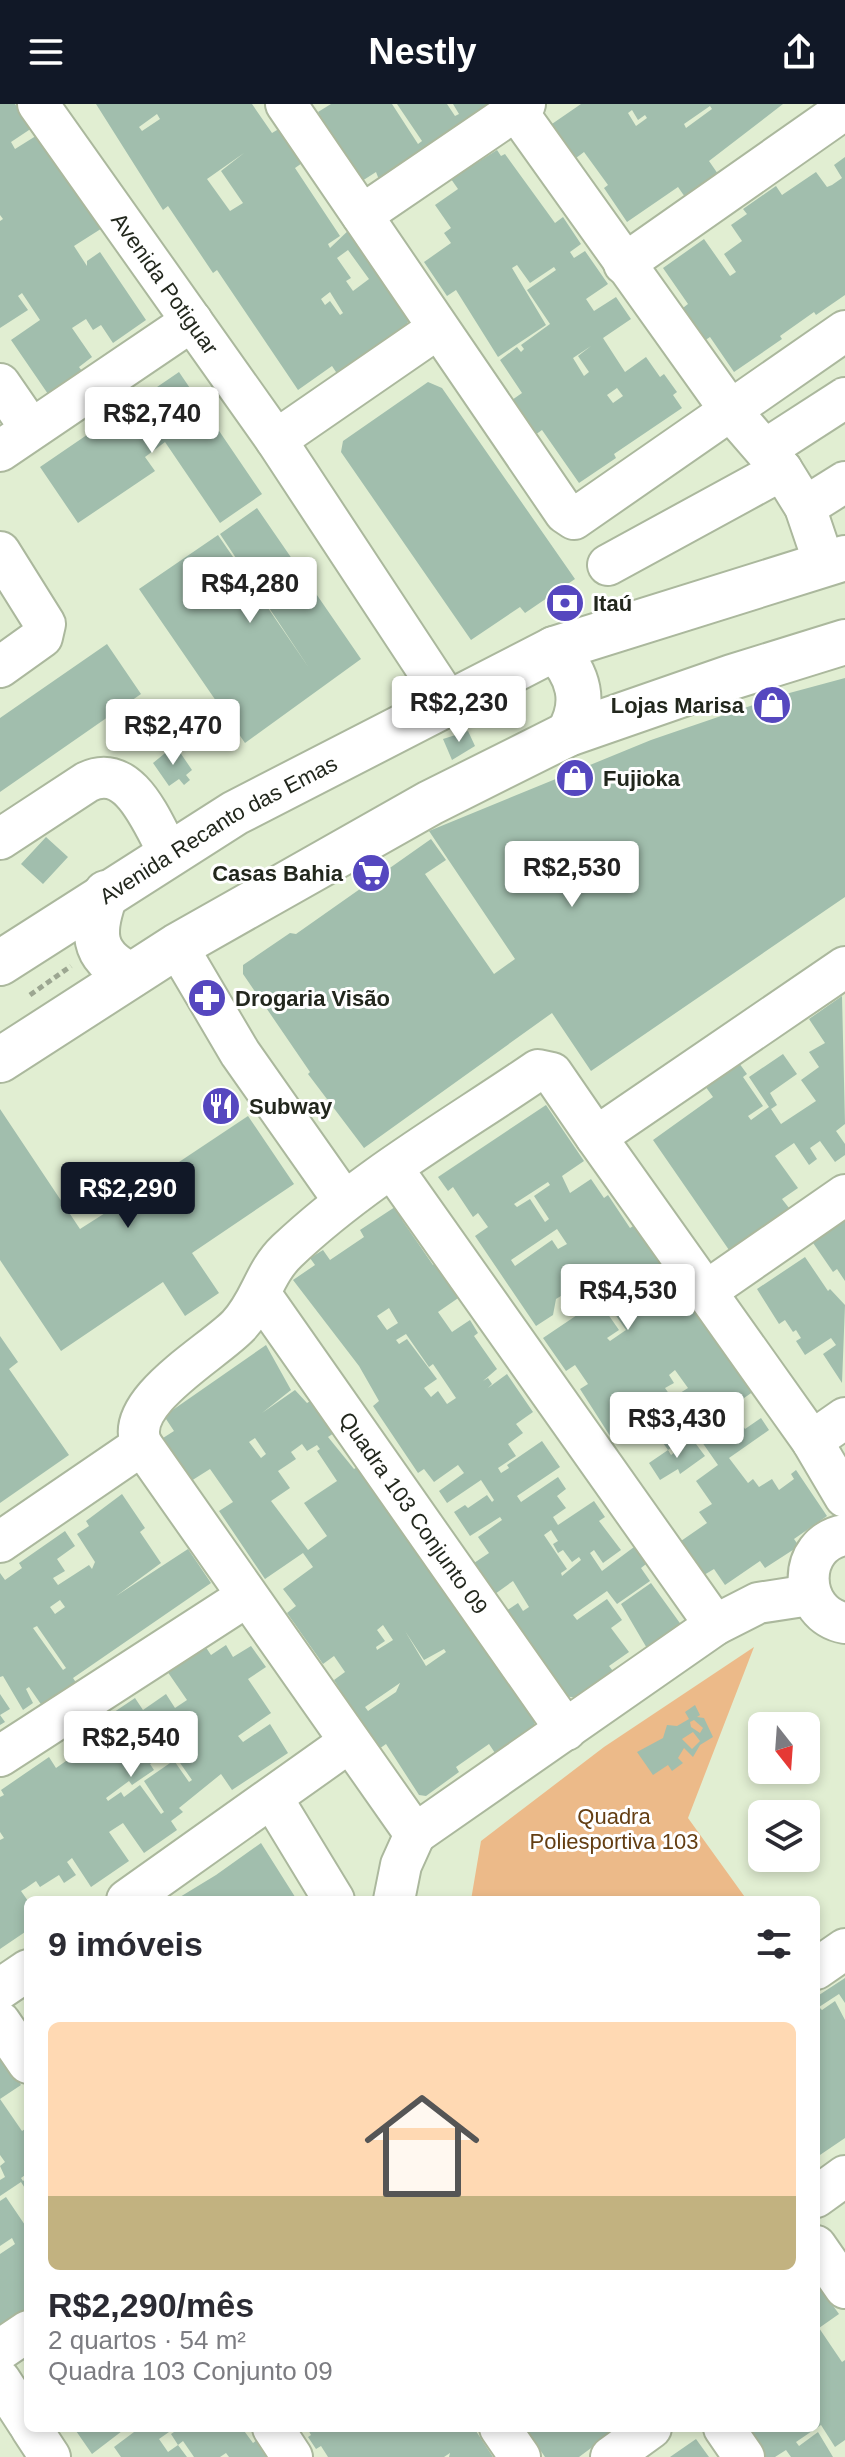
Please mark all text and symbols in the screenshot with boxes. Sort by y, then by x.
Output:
icon: menu [24,30,68,74]
icon: share [777,30,821,74]
text: Nestly [368,31,477,72]
street label: Avenida Potiguar [106,208,223,359]
pin: R$2,740 [78,387,226,455]
text: R$2,740 [103,398,201,428]
pin: R$4,280 [176,557,324,625]
text: R$4,280 [201,568,299,598]
bank icon: Itaú [544,582,586,624]
place label: Itaú [593,591,632,616]
pin: R$2,230 [385,676,533,744]
shop icon: Lojas Marisa [751,684,793,726]
text: R$2,230 [410,687,508,717]
place label: Lojas Marisa [611,693,745,718]
pin: R$2,470 [99,699,247,767]
text: R$2,470 [124,710,222,740]
street label: Avenida Recanto das Emas [95,751,341,909]
shop icon: Fujioka [554,757,596,799]
place label: Fujioka [603,766,681,791]
pin: R$2,530 [498,841,646,909]
supermarket icon: Casas Bahia [350,852,392,894]
text: R$2,530 [523,852,621,882]
place label: Casas Bahia [212,861,344,886]
pharmacy icon: Drogaria Visão [186,977,228,1019]
place label: Drogaria Visão [235,986,390,1011]
restaurant icon: Subway [200,1085,242,1127]
place label: Subway [249,1094,333,1119]
pin: R$2,290 [54,1162,202,1230]
text: R$2,290 [79,1173,177,1203]
pin: R$4,530 [554,1264,702,1332]
text: R$4,530 [579,1275,677,1305]
pin: R$3,430 [603,1392,751,1460]
text: R$3,430 [628,1403,726,1433]
street label: Quadra 103 Conjunto 09 [334,1407,493,1619]
pin: R$2,540 [57,1711,205,1779]
north arrow [748,1712,820,1784]
map controls [748,1712,820,1872]
text: R$2,540 [82,1722,180,1752]
button: layers [748,1800,820,1872]
park label: Quadra Poliesportiva 103 [530,1804,698,1854]
icon: filters [752,1922,796,1966]
text: 9 imóveis [48,1925,203,1963]
icon: home [350,2074,494,2218]
text: R$2,290/mês [48,2286,254,2324]
text: 2 quartos · 54 m² [48,2325,246,2355]
text: Quadra 103 Conjunto 09 [48,2356,333,2386]

